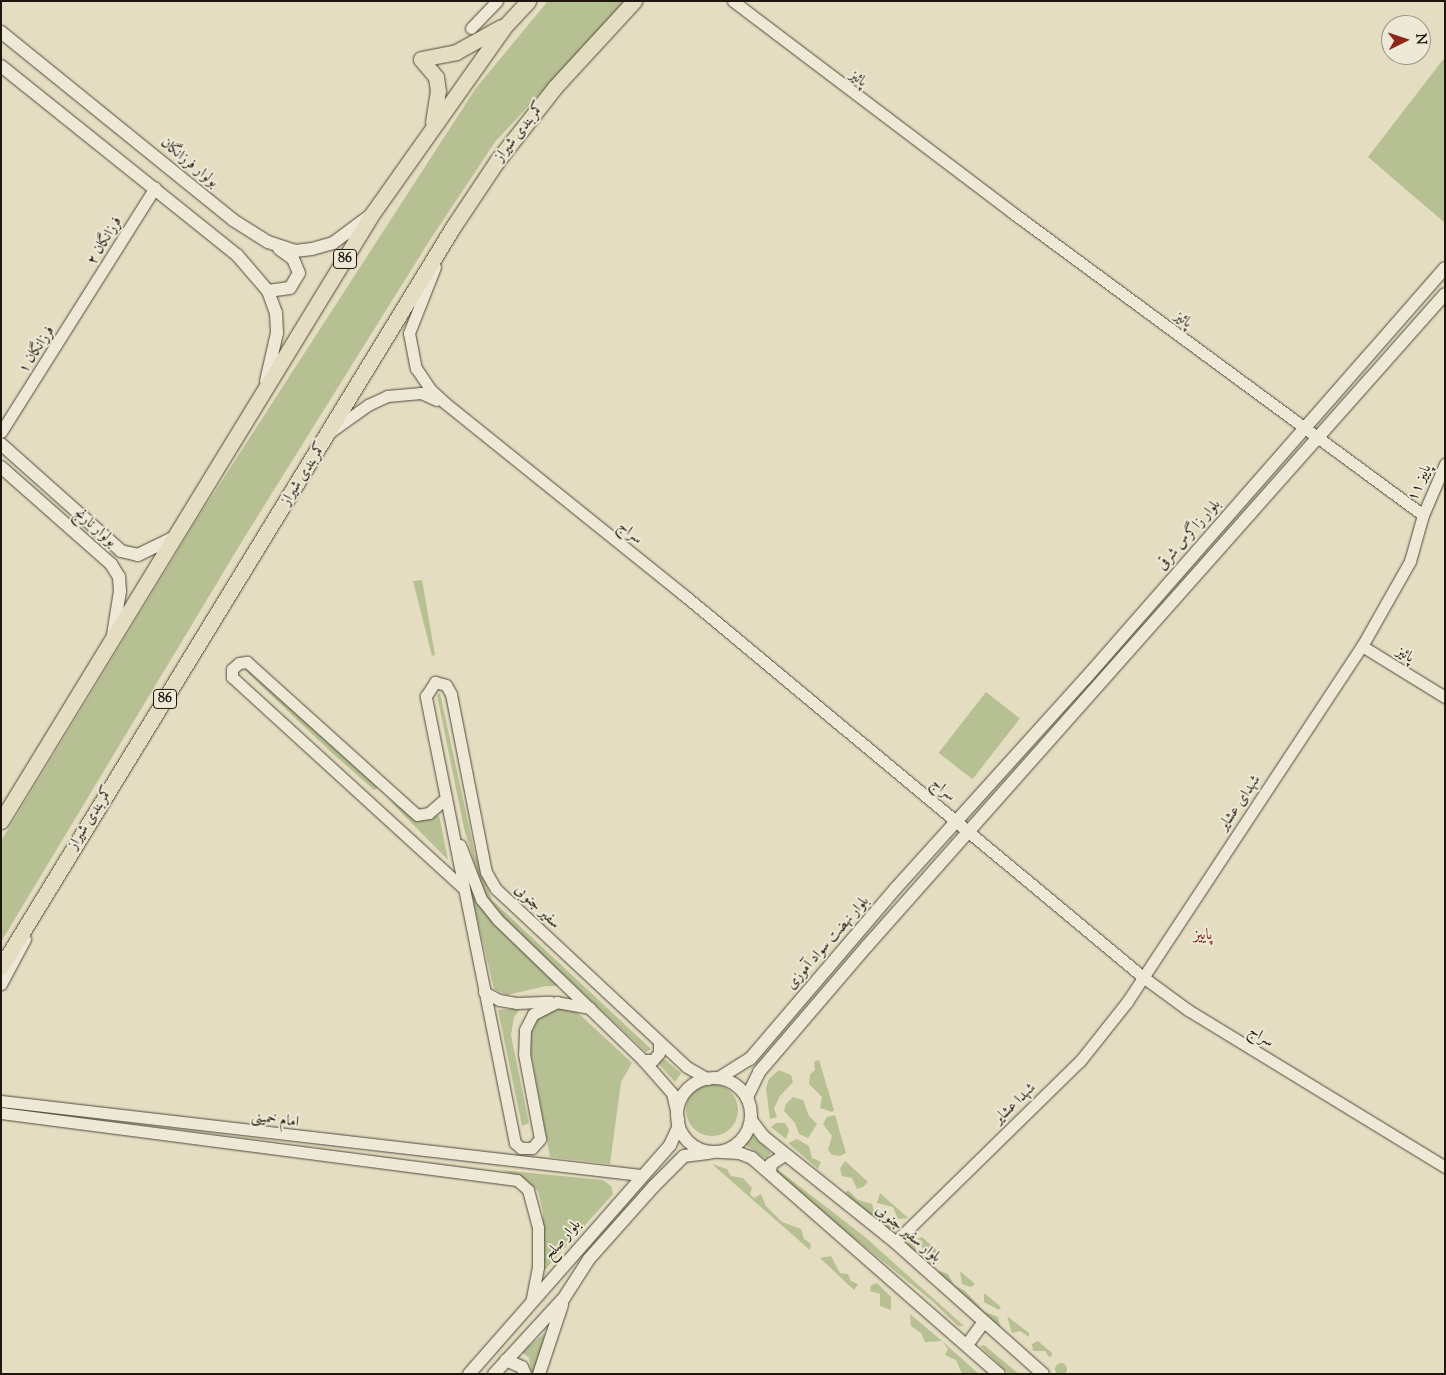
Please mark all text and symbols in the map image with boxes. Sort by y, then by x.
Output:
north arrow [1381,15,1431,65]
text: N [1410,33,1430,45]
street label: پائیز [846,67,870,91]
street label: کمربندی شیراز [491,98,549,166]
street label: بولوار فرزانگان [156,134,222,192]
street label: فرزانگان ۲ [84,214,126,268]
road number: 86 [332,248,358,270]
street label: پائیز [1171,308,1195,332]
street label: فرزانگان ۱ [15,323,59,377]
street label: کمربندی شیراز [277,439,331,509]
street label: پاییز ۱۱ [1404,462,1436,504]
street label: بلوار زاگرس شرقی [1153,496,1225,574]
street label: بولوار نارنج [70,505,120,551]
street label: سراج [614,518,646,548]
street label: پائیز [1393,643,1417,667]
road number: 86 [152,688,178,711]
street label: شهدای عشایر [1215,772,1265,834]
street label: سراج [927,774,959,806]
street label: کمربندی شیراز [64,783,118,853]
street label: سفیر جنوبی [510,881,564,933]
street label: بلوار نهضت سواد آموزی [783,893,873,993]
district label: پاییز [1194,926,1212,946]
street label: سراج [1245,1022,1277,1052]
street label: شهدا عشایر [990,1080,1040,1128]
street label: امام خمینی [250,1108,300,1132]
street label: بلوار سفیر جنوبی [871,1201,945,1267]
street label: بلوار صلح [541,1216,585,1264]

